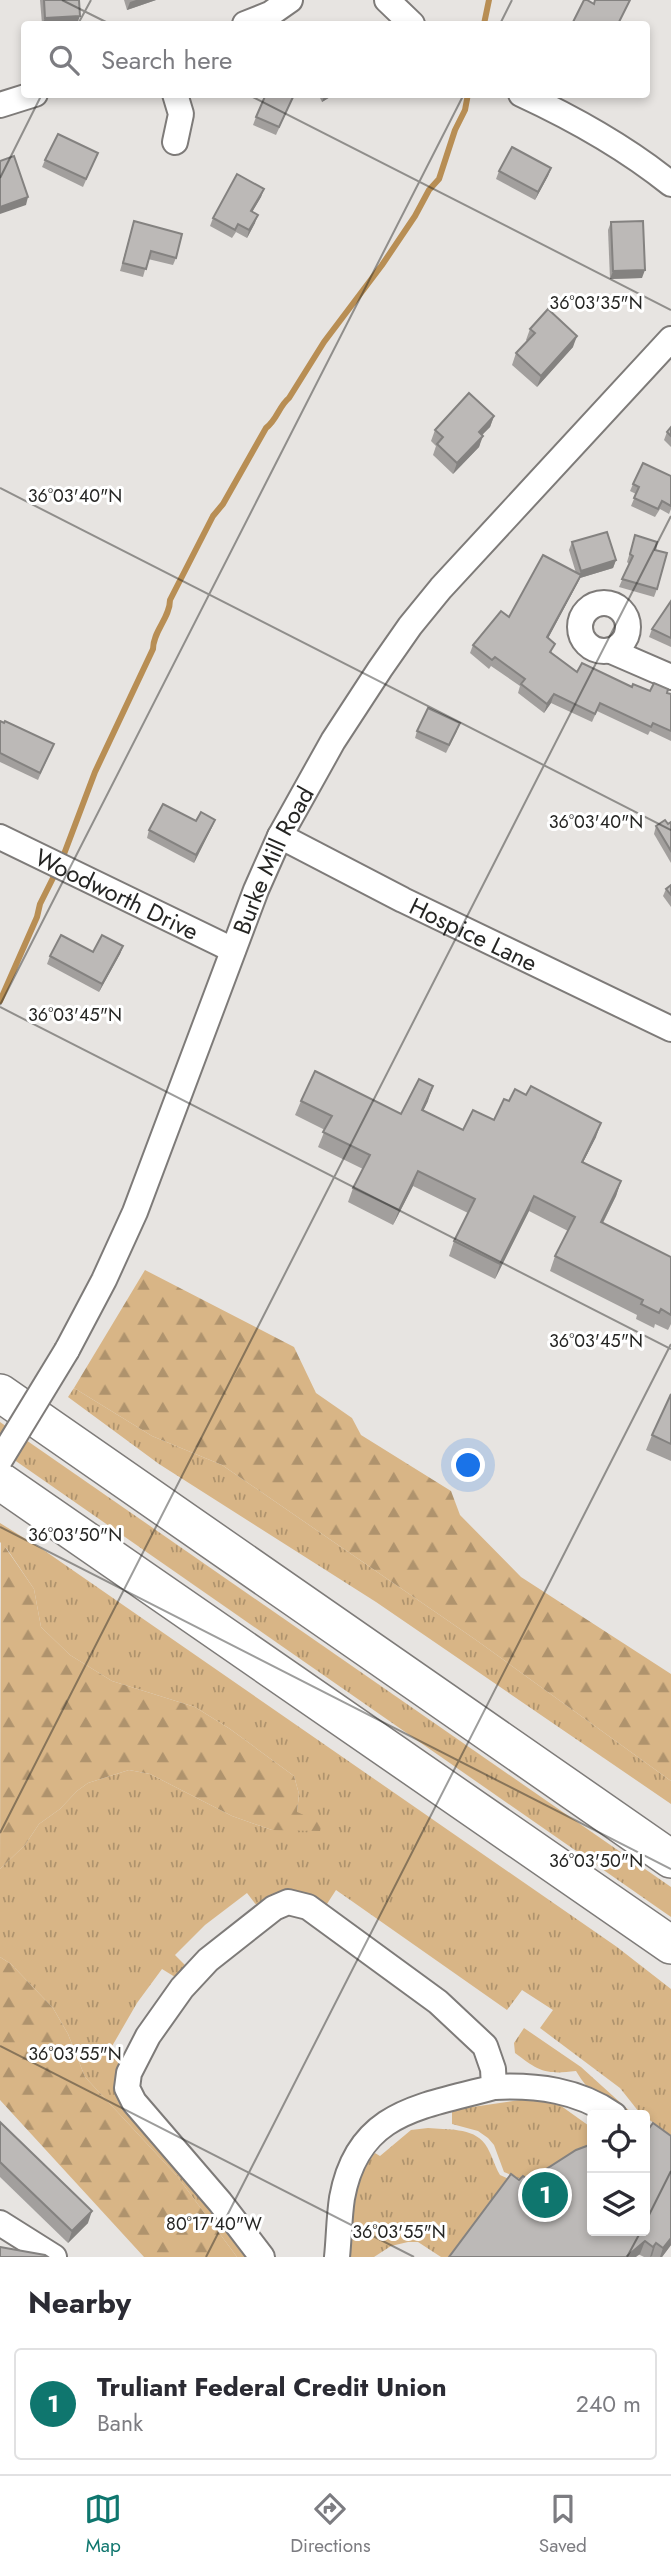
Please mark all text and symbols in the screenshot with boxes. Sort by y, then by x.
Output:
search box [21,21,650,98]
icon: search [45,41,83,79]
text: Search here [101,41,233,79]
text: 36°03'35"N [549,290,643,316]
text: 36°03'40"N [28,483,122,509]
street label: Burke Mill Road [224,780,322,939]
text: 36°03'40"N [549,809,643,835]
street label: Woodworth Drive [29,839,205,948]
street label: Hospice Lane [404,888,543,980]
text: 36°03'45"N [28,1002,122,1028]
text: 36°03'45"N [549,1328,643,1354]
your location [451,1448,485,1482]
text: 36°03'50"N [28,1522,122,1548]
text: 36°03'50"N [549,1848,643,1874]
text: 36°03'55"N [28,2041,122,2067]
map controls [587,2110,650,2236]
button: locate [587,2110,650,2173]
pin: 1 [522,2169,568,2221]
button: layers [587,2173,650,2236]
text: 80°17'40"W [166,2211,262,2237]
text: 36°03'55"N [352,2219,446,2245]
text: Nearby [28,2281,131,2324]
text: Truliant Federal Credit Union [97,2368,447,2406]
text: 1 [47,2387,59,2421]
text: 240 m [576,2387,641,2421]
text: Bank [97,2406,143,2440]
tab: Map [84,2490,122,2559]
tab: Directions [290,2490,371,2559]
tab: Saved [539,2490,587,2559]

